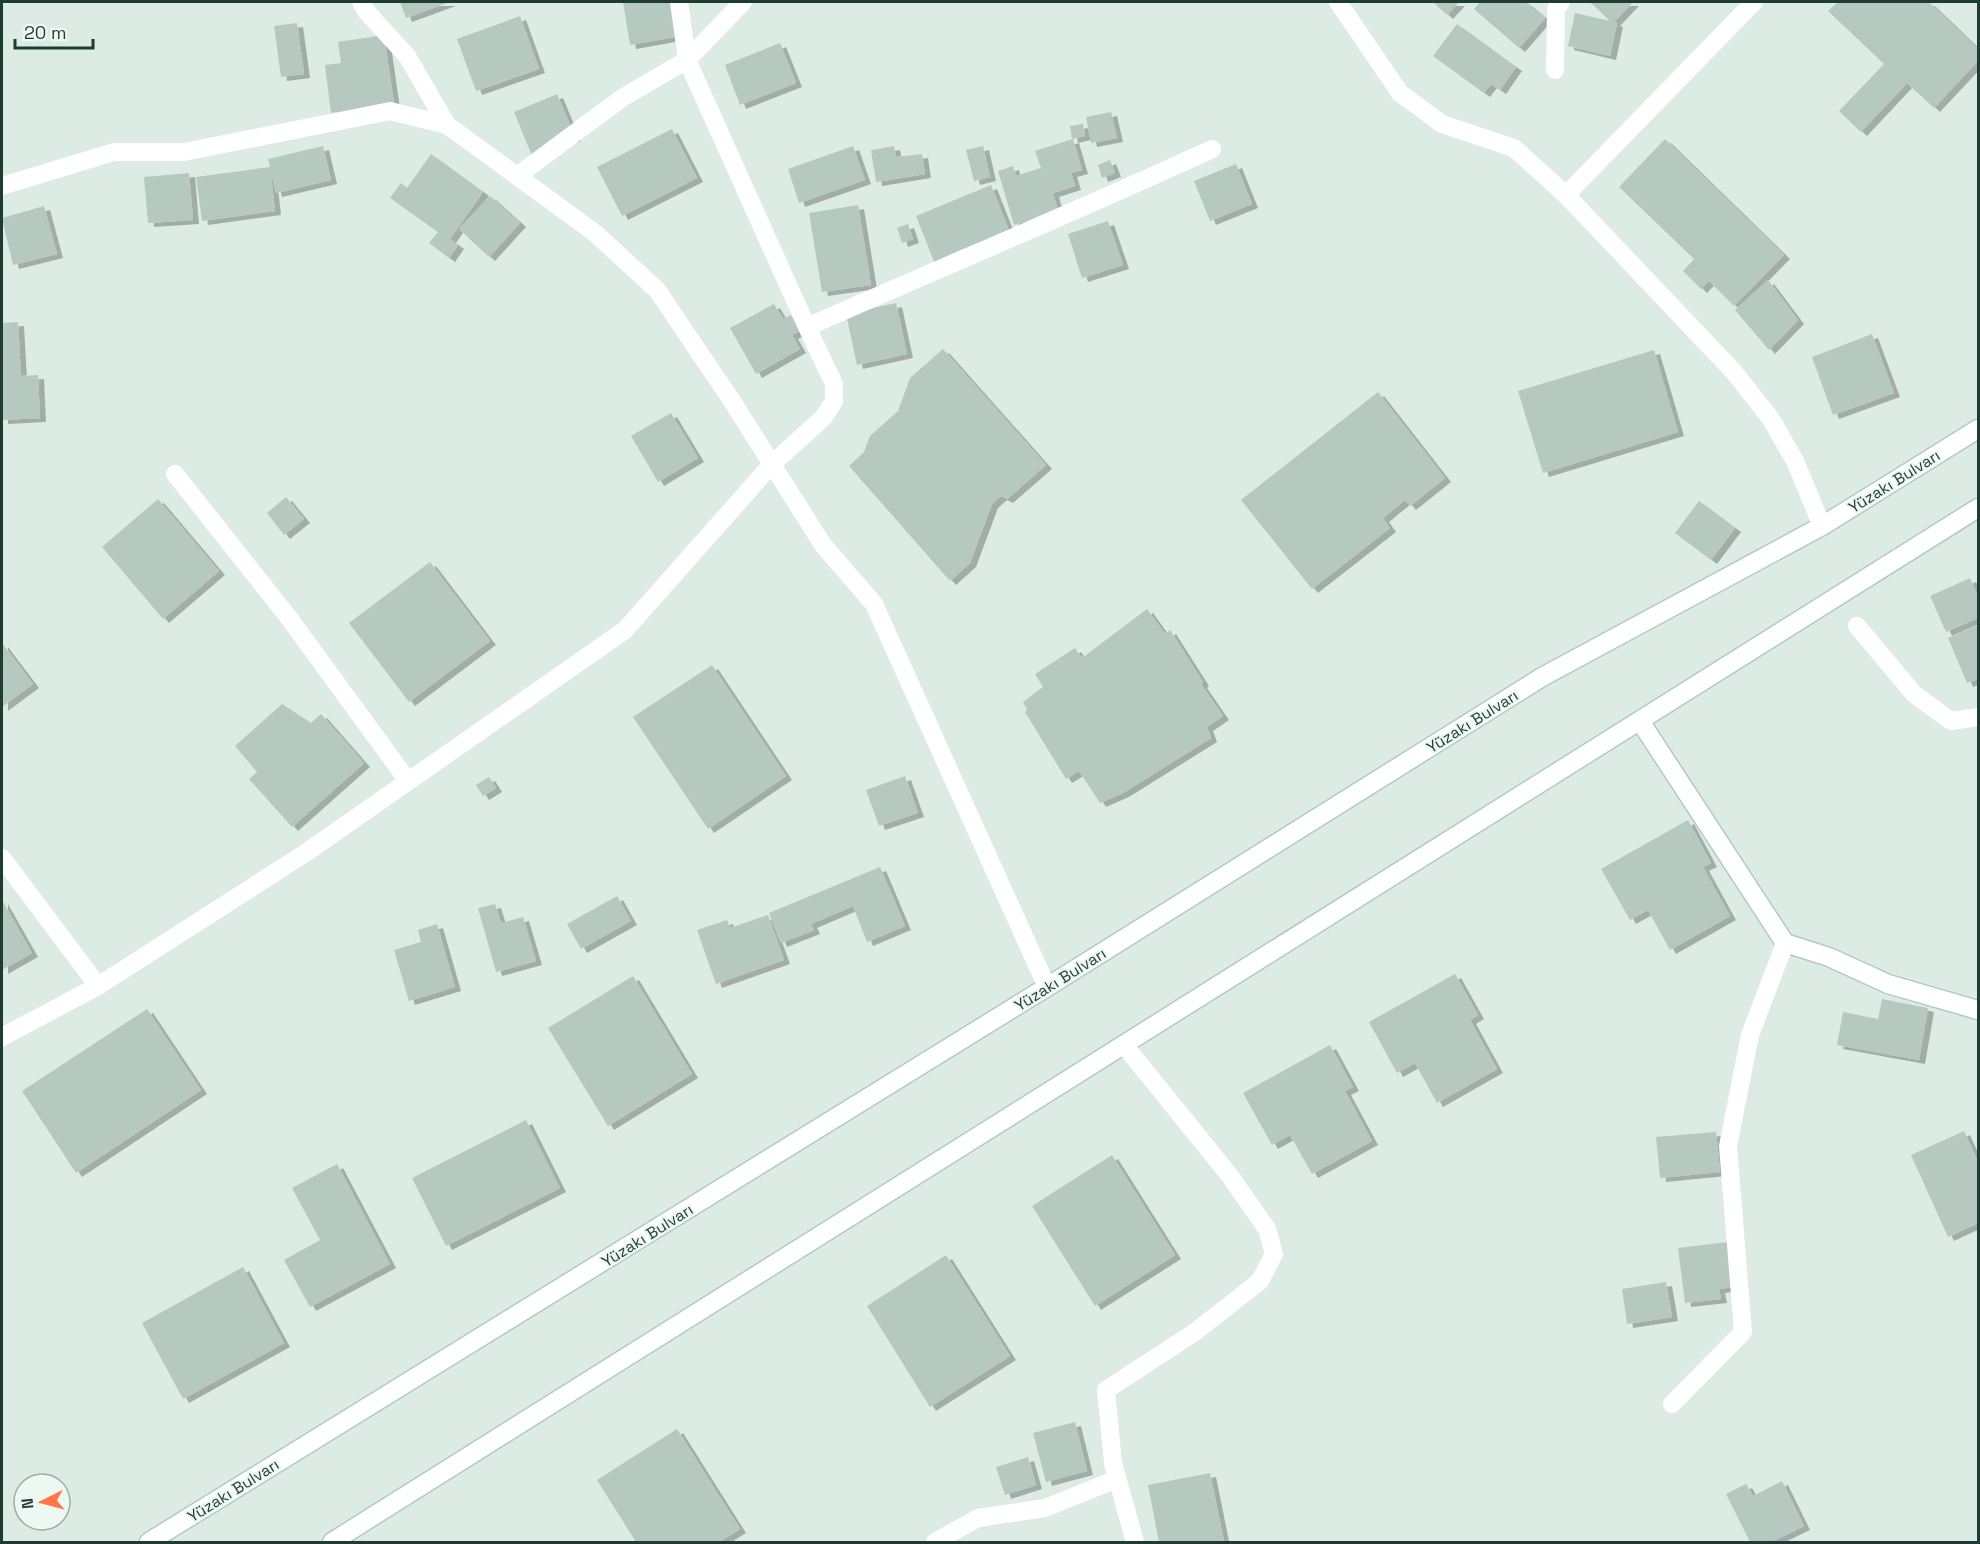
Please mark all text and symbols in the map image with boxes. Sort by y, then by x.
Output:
scale bar [15,12,93,50]
text: 20 m [24,21,67,44]
street label: Yüzakı Bulvarı [1844,445,1944,518]
street label: Yüzakı Bulvarı [1422,685,1522,758]
street label: Yüzakı Bulvarı [1010,943,1110,1016]
street label: Yüzakı Bulvarı [597,1199,697,1272]
street label: Yüzakı Bulvarı [183,1454,283,1527]
north arrow [12,1472,72,1532]
text: N [17,1497,39,1510]

